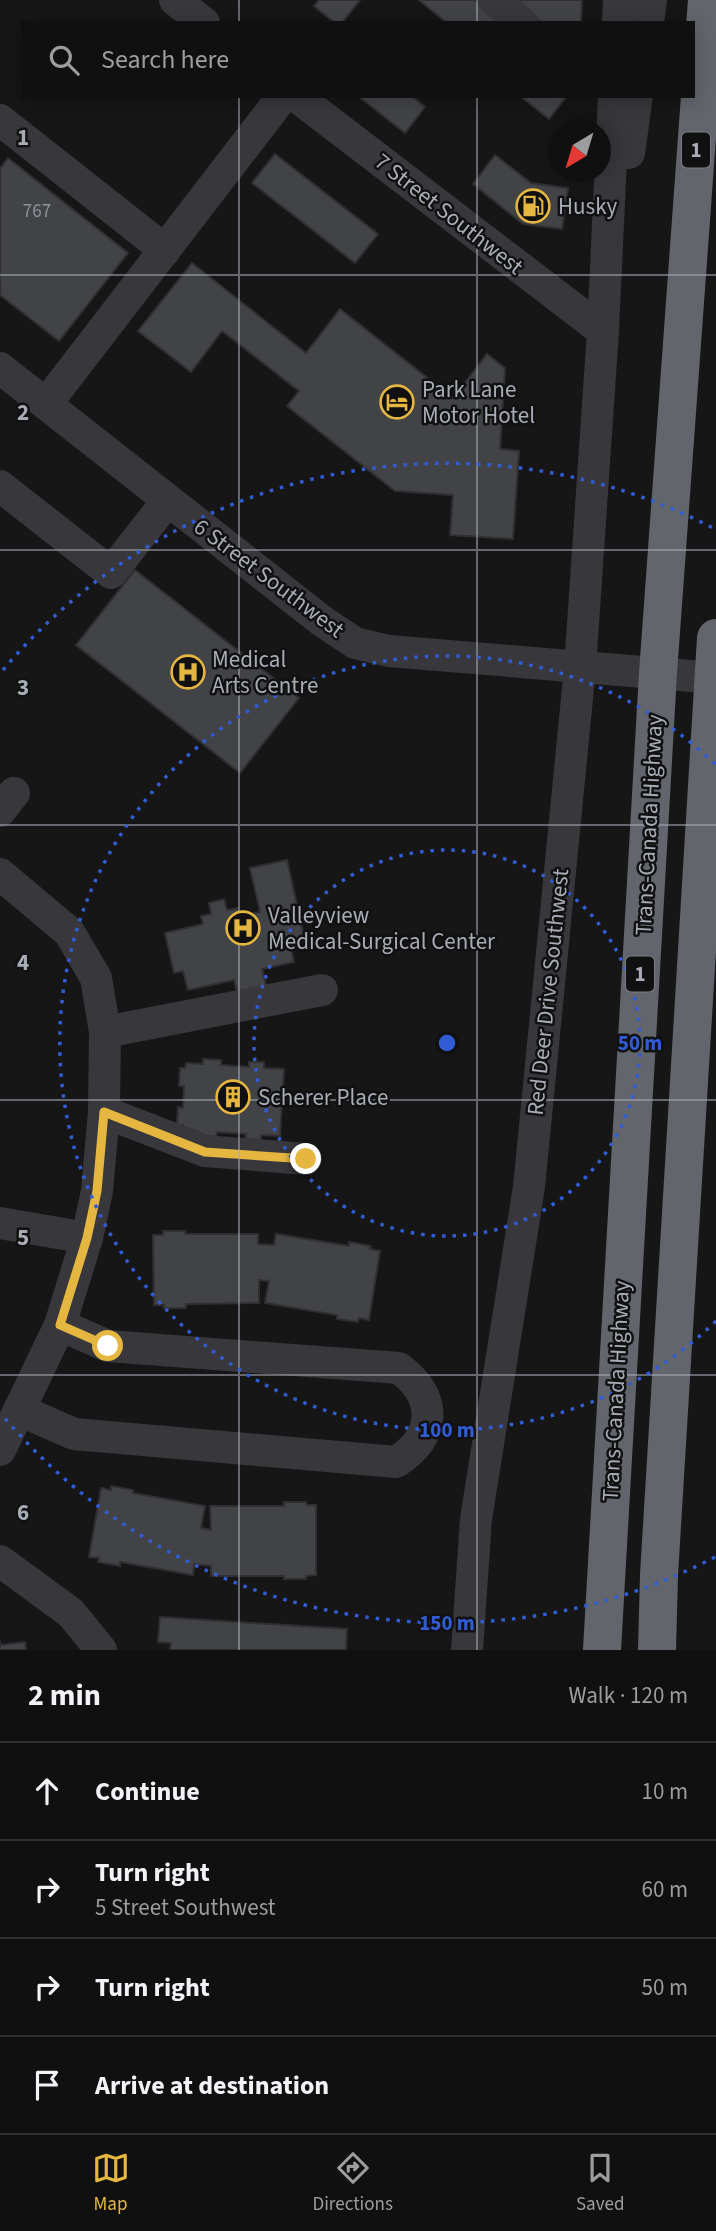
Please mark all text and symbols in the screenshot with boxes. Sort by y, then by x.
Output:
search box [21,21,695,98]
icon: search [45,41,83,79]
text: Search here [101,41,229,78]
north arrow [548,119,611,182]
text: 1 [17,121,29,154]
road number: 1 [682,132,710,168]
street label: 7 Street Southwest [368,145,530,283]
fuel station icon: Husky [514,187,552,225]
place label: Husky [558,190,618,223]
house number: 767 [23,198,51,225]
place label: Park Lane Motor Hotel [422,373,535,432]
hotel icon: Park Lane Motor Hotel [378,383,416,421]
text: 2 [17,396,29,429]
street label: 6 Street Southwest [187,510,351,646]
place label: Medical Arts Centre [212,643,318,702]
hospital icon: Medical Arts Centre [169,653,207,691]
text: 3 [17,671,29,704]
street label: Trans-Canada Highway [627,713,671,936]
street label: Red Deer Drive Southwest [519,867,577,1117]
place label: Valleyview Medical-Surgical Center [268,899,496,958]
hospital icon: Valleyview Medical-Surgical Center [224,909,262,947]
text: 4 [17,946,29,979]
road number: 1 [626,956,654,992]
text: 50 m [618,1028,662,1058]
centre of rings [435,1031,459,1055]
building icon: Scherer Place [214,1078,252,1116]
place label: Scherer Place [258,1081,388,1114]
route end [290,1143,321,1174]
text: 5 [17,1221,29,1254]
street label: Trans-Canada Highway [594,1279,638,1502]
route start [92,1330,123,1361]
text: 100 m [419,1415,475,1445]
text: 6 [17,1496,29,1529]
text: 150 m [419,1608,475,1638]
text: 2 min [28,1674,101,1717]
text: Walk · 120 m [569,1679,688,1712]
icon: ahead [28,1772,66,1810]
text: Continue [95,1773,200,1810]
text: 10 m [641,1775,688,1808]
text: Turn right [95,1854,210,1891]
icon: right [28,1870,66,1908]
text: 60 m [641,1873,688,1906]
text: 5 Street Southwest [95,1891,276,1924]
icon: right [28,1968,66,2006]
text: Turn right [95,1969,210,2006]
text: 50 m [641,1971,688,2004]
icon: arrive [28,2066,66,2104]
text: Arrive at destination [95,2067,329,2104]
tab: Map [92,2149,130,2218]
tab: Directions [313,2149,393,2218]
tab: Saved [576,2149,624,2218]

